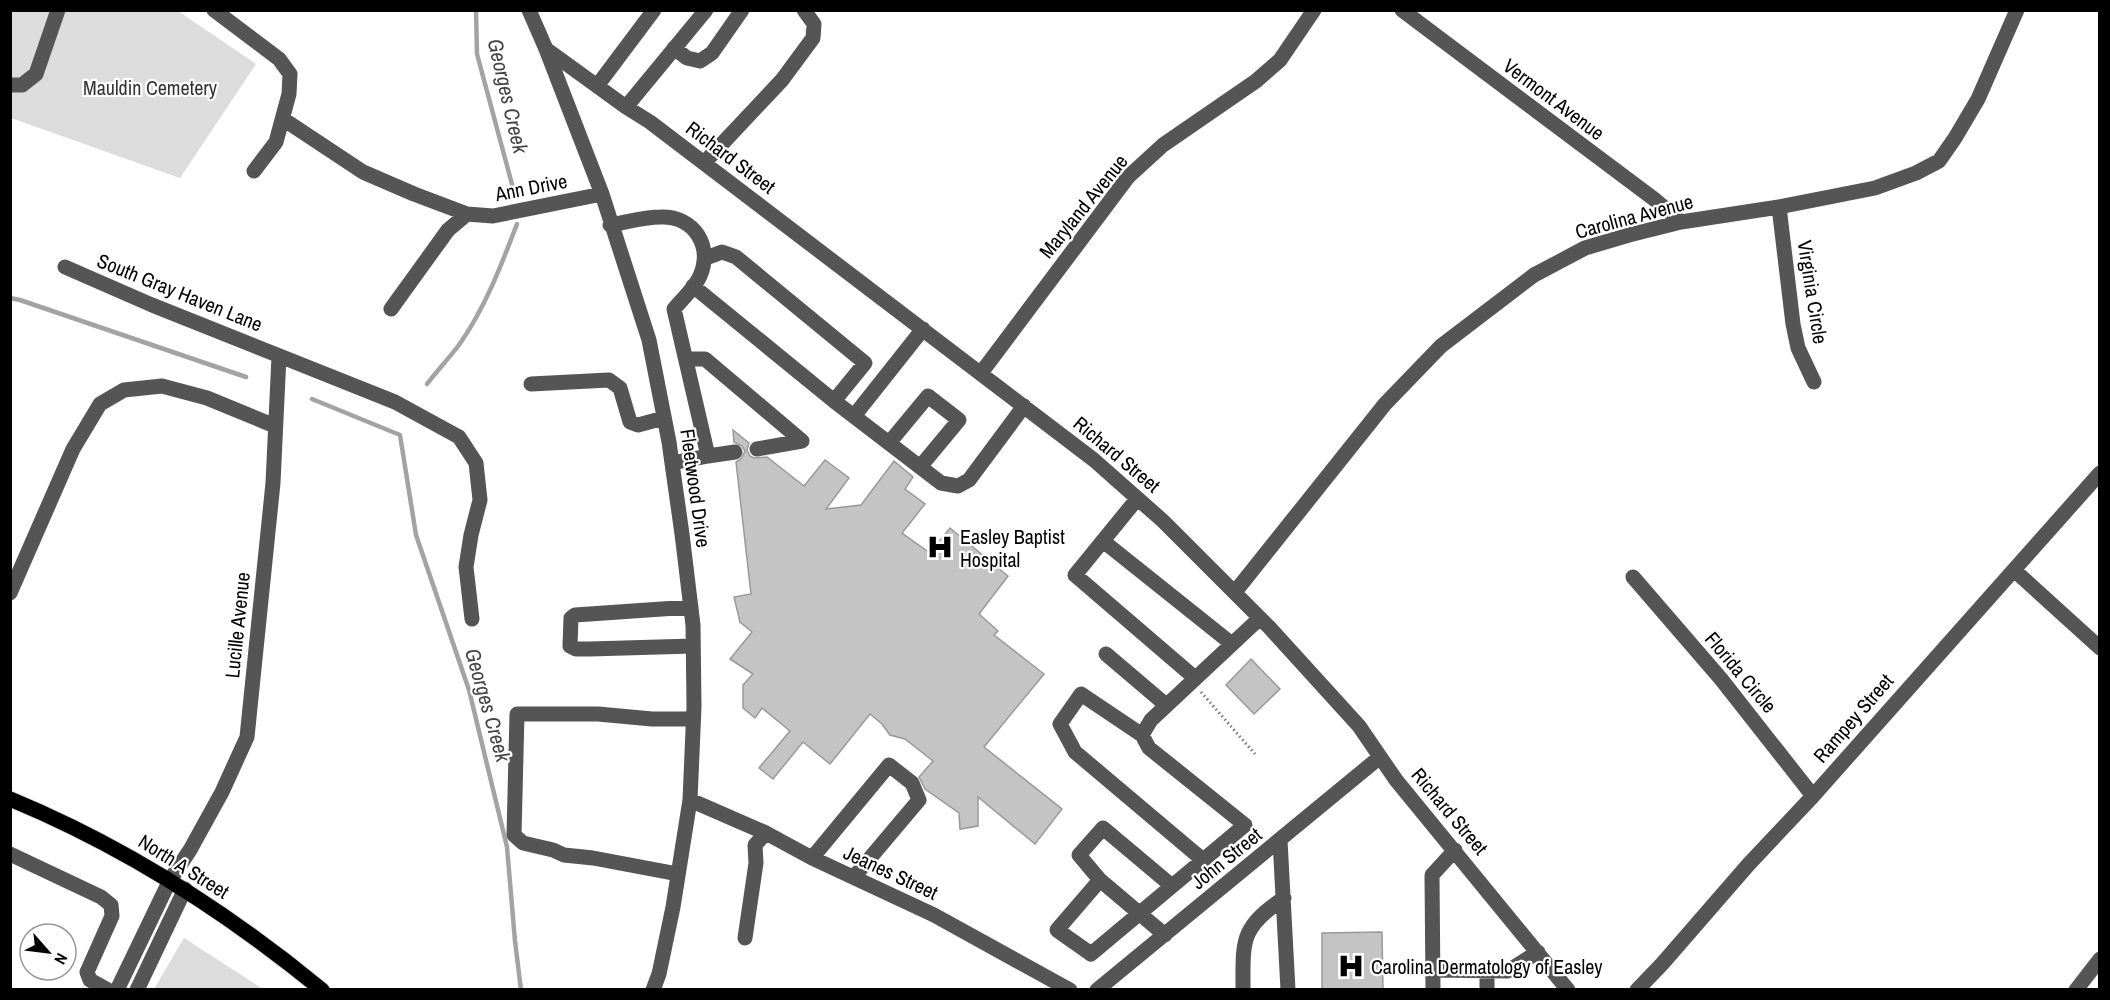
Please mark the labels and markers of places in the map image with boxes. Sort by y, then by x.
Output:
place label: Easley Baptist Hospital [960,523,1065,573]
hospital icon: Easley Baptist Hospital [925,532,955,562]
hospital icon: Carolina Dermatology of Easley [1336,951,1366,981]
place label: Carolina Dermatology of Easley [1371,953,1603,980]

